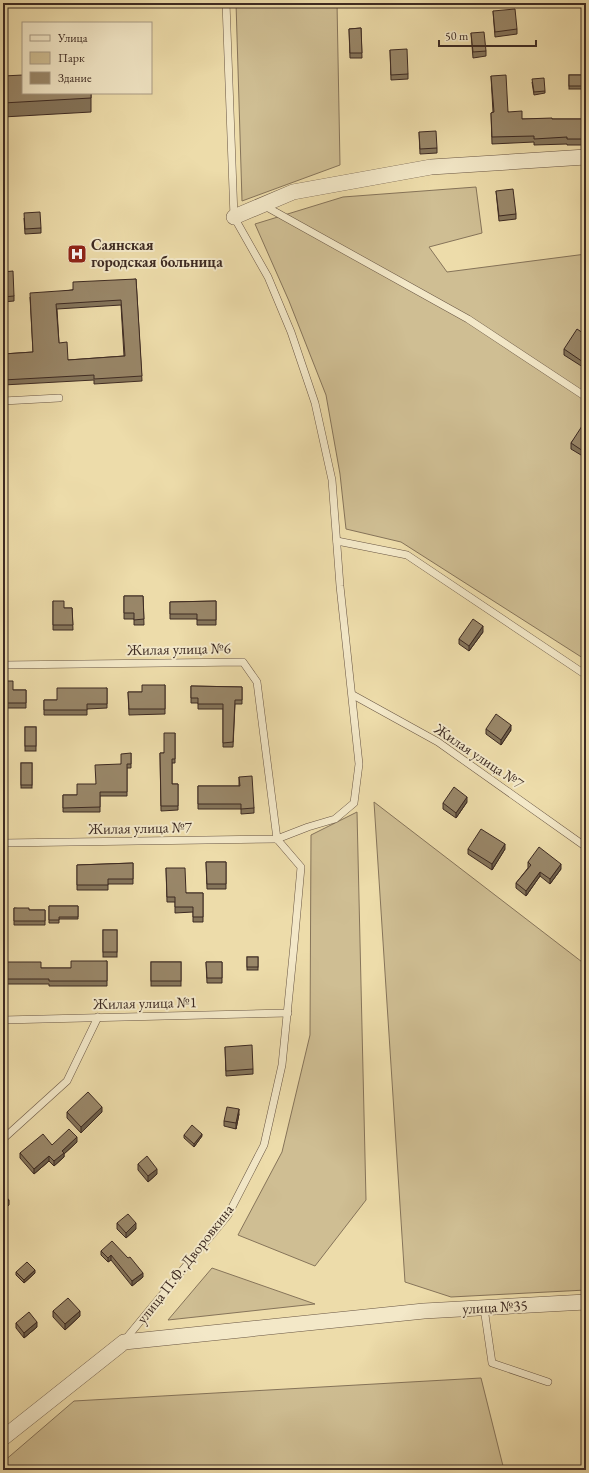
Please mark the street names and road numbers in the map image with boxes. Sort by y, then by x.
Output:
street label: Жилая улица №6 [126,638,231,659]
street label: Жилая улица №7 [430,718,528,793]
street label: Жилая улица №7 [87,817,193,838]
street label: Жилая улица №1 [92,992,197,1013]
street label: улица П.Ф. Дворовкина [132,1200,237,1327]
street label: улица №35 [462,1295,528,1318]

